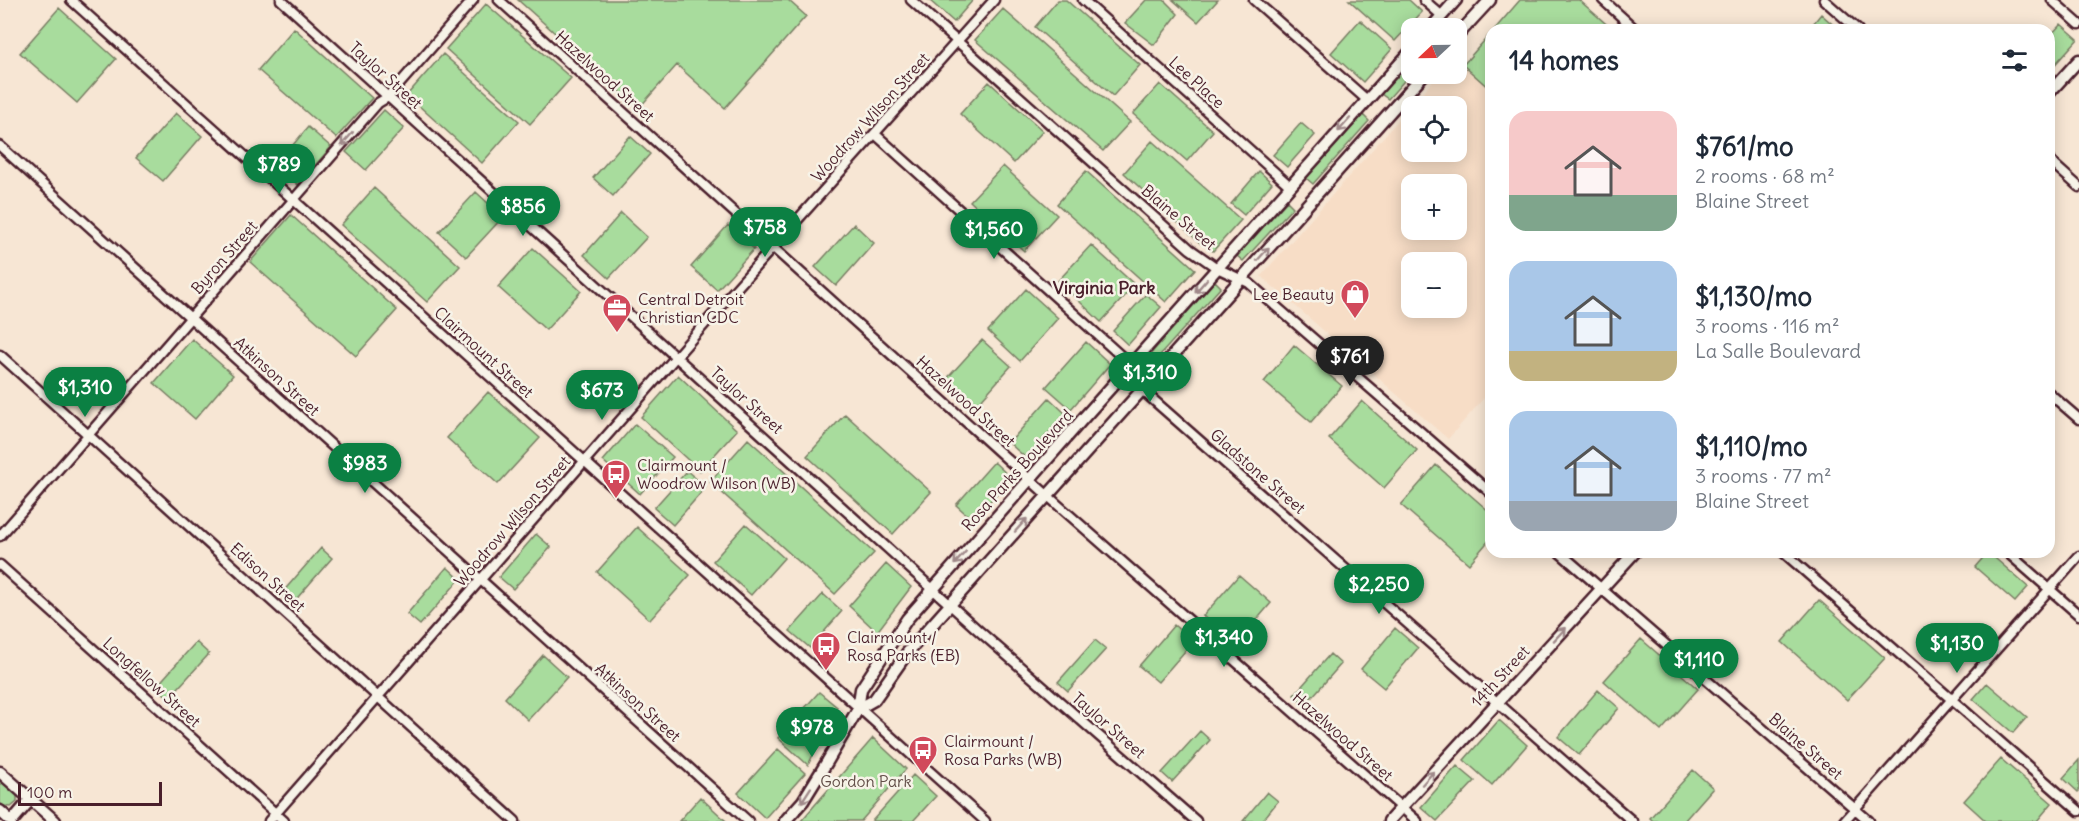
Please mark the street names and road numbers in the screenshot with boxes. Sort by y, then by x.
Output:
street label: Hazelwood Street [551,26,659,126]
street label: Taylor Street [345,37,427,113]
street label: Woodrow Wilson Street [807,48,934,186]
street label: Lee Place [1165,52,1229,112]
street label: Blaine Street [1138,180,1221,254]
street label: Byron Street [187,216,262,298]
street label: Clairmount Street [430,302,538,402]
street label: Atkinson Street [230,332,324,420]
street label: Hazelwood Street [912,351,1020,451]
street label: Taylor Street [706,362,788,438]
street label: Rosa Parks Boulevard [957,405,1077,535]
street label: Gladstone Street [1206,424,1310,518]
street label: Woodrow Wilson Street [450,451,575,591]
street label: Edison Street [226,538,310,616]
street label: Longfellow Street [99,633,205,731]
street label: 14th Street [1467,641,1534,711]
street label: Atkinson Street [591,658,685,746]
street label: Hazelwood Street [1289,687,1398,785]
street label: Taylor Street [1068,688,1150,763]
street label: Blaine Street [1765,709,1847,784]

